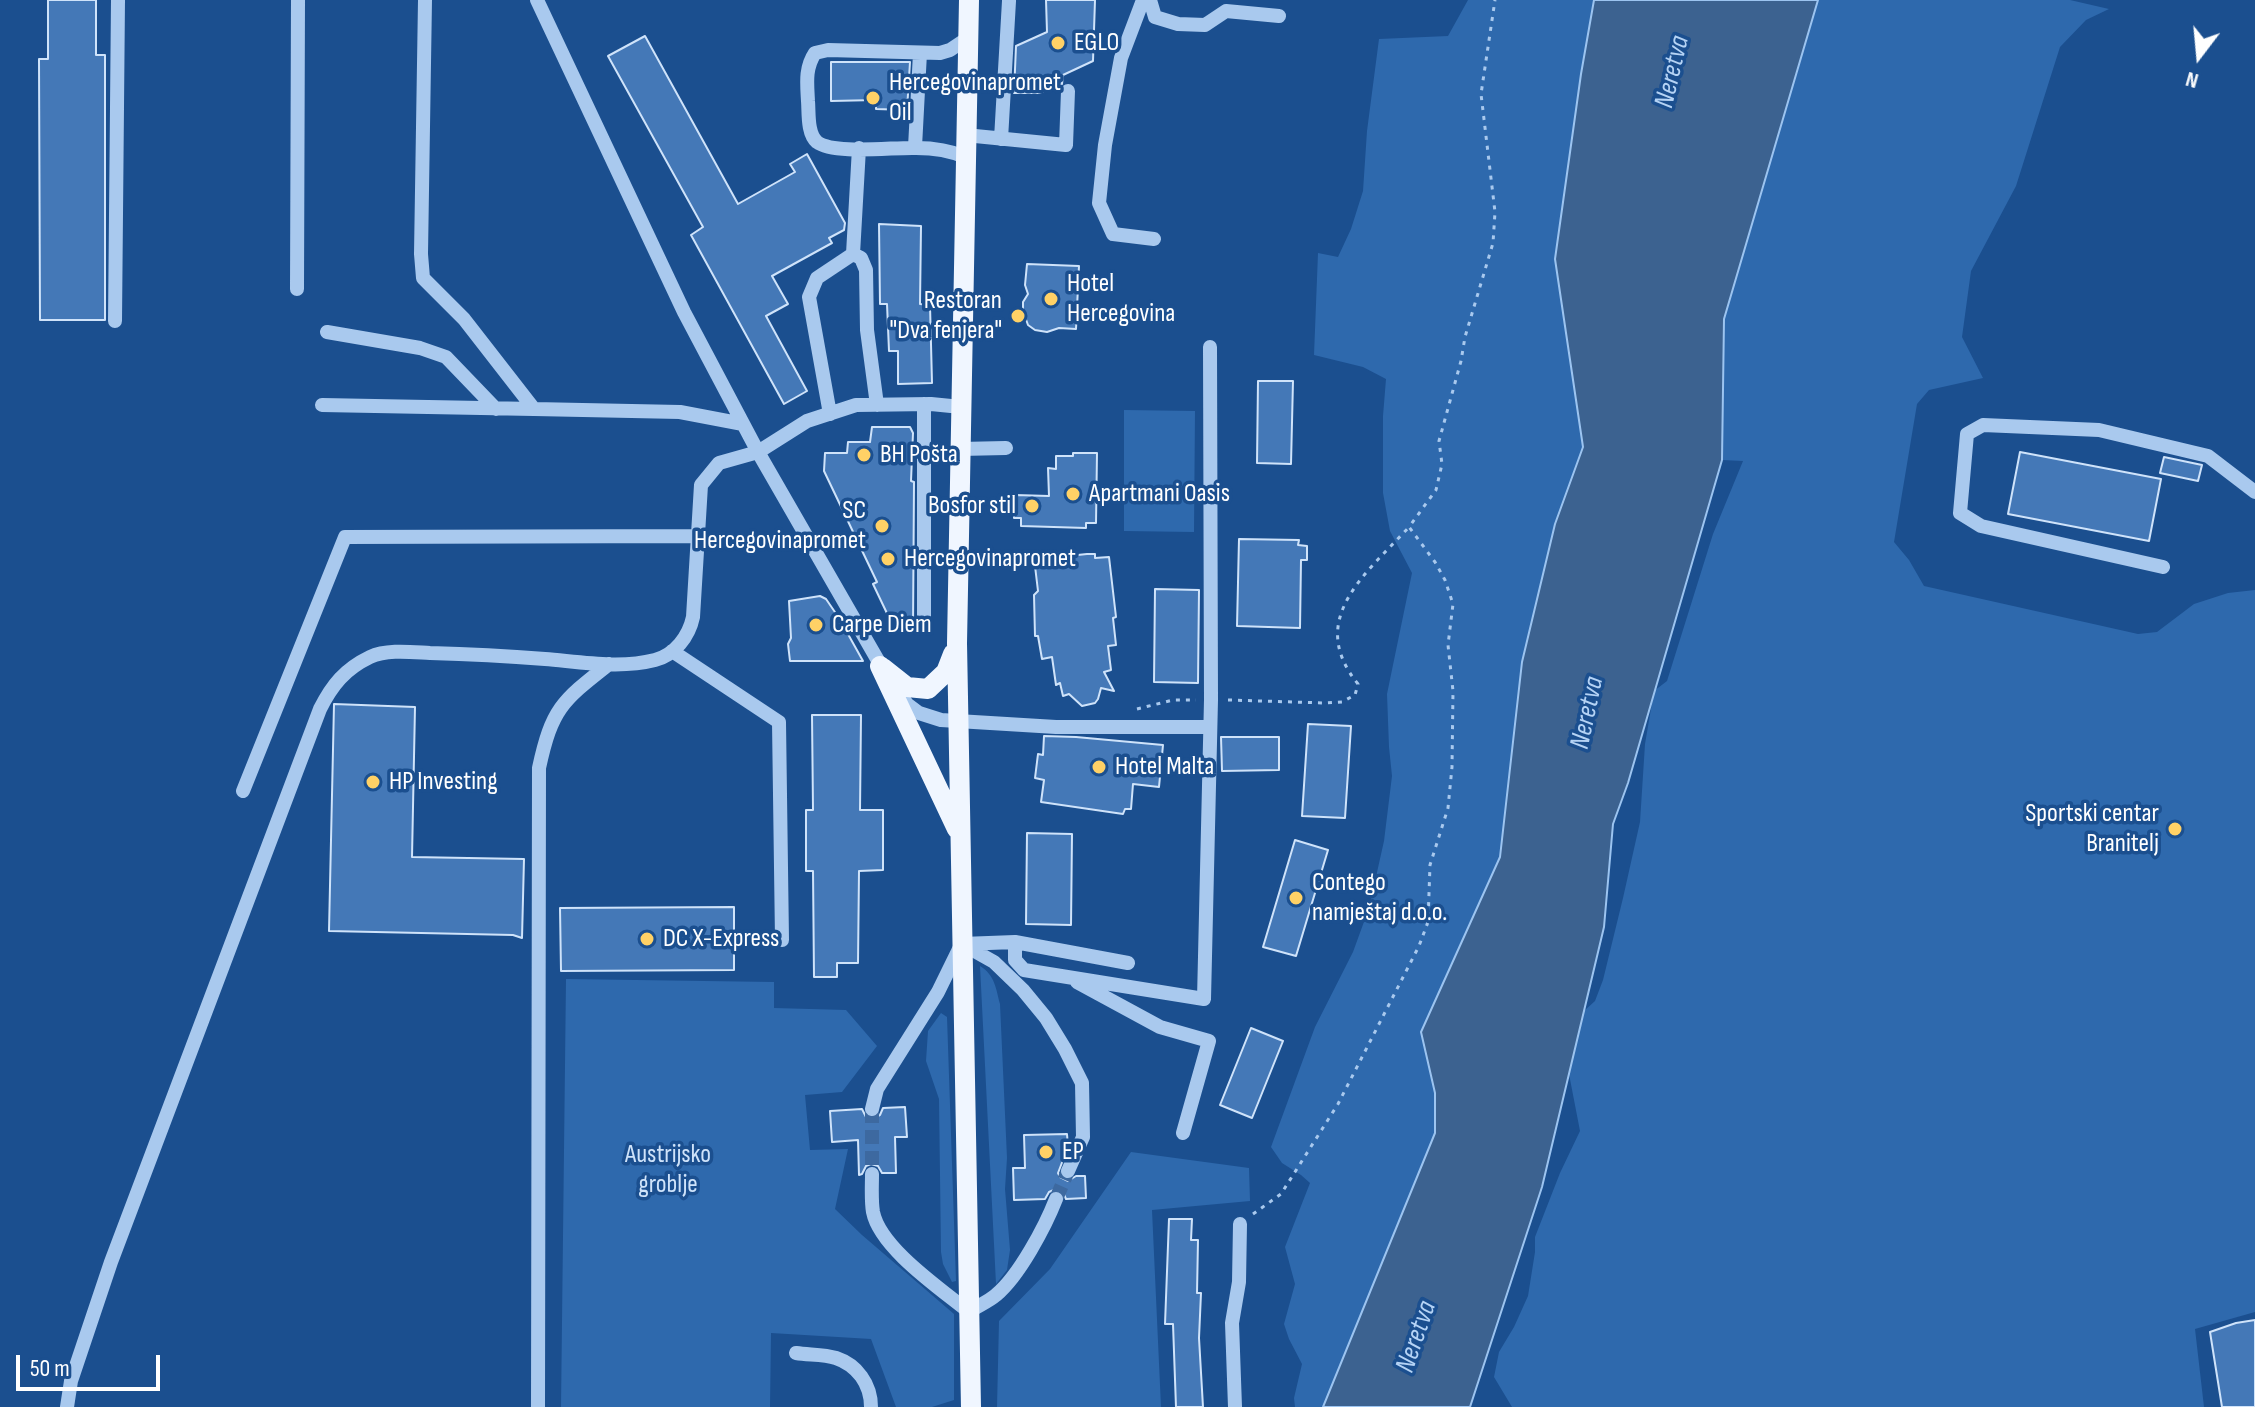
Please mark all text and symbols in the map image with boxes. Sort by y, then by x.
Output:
north arrow [2159,16,2239,96]
place label: EGLO [1074,27,1119,59]
water label: Neretva [1648,33,1698,111]
marker: EGLO [1049,34,1067,52]
text: N [2183,65,2202,94]
place label: Hercegovinapromet Oil [889,67,1061,128]
marker: Hercegovinapromet Oil [864,89,882,107]
place label: Hotel Hercegovina [1067,268,1175,330]
place label: Restoran "Dva fenjera" [890,285,1002,346]
marker: Hotel Hercegovina [1042,290,1060,308]
marker: Restoran "Dva fenjera" [1009,307,1027,325]
place label: BH Pošta [880,439,958,471]
marker: BH Pošta [855,446,873,464]
place label: Apartmani Oasis [1089,478,1230,510]
marker: Apartmani Oasis [1064,485,1082,503]
place label: Bosfor stil [928,490,1016,522]
place label: SC Hercegovinapromet [694,495,866,556]
marker: Bosfor stil [1023,497,1041,515]
marker: SC Hercegovinapromet [873,517,891,535]
place label: Hercegovinapromet [904,543,1076,575]
marker: Hercegovinapromet [879,550,897,568]
place label: Carpe Diem [832,609,932,641]
marker: Carpe Diem [807,616,825,634]
water label: Neretva [1564,674,1612,752]
place label: Hotel Malta [1115,751,1214,783]
marker: Hotel Malta [1090,758,1108,776]
place label: HP Investing [389,766,498,798]
marker: HP Investing [364,773,382,791]
place label: Sportski centar Branitelj [2025,798,2159,860]
marker: Sportski centar Branitelj [2166,820,2184,838]
place label: Contego namještaj d.o.o. [1312,867,1447,928]
marker: Contego namještaj d.o.o. [1287,889,1305,907]
place label: DC X-Express [663,923,779,955]
marker: DC X-Express [638,930,656,948]
place label: EP [1062,1136,1084,1168]
park label: Austrijsko groblje [625,1139,711,1200]
marker: EP [1037,1143,1055,1161]
water label: Neretva [1389,1297,1445,1377]
scale bar [20,1339,164,1389]
text: 50 m [30,1354,70,1383]

